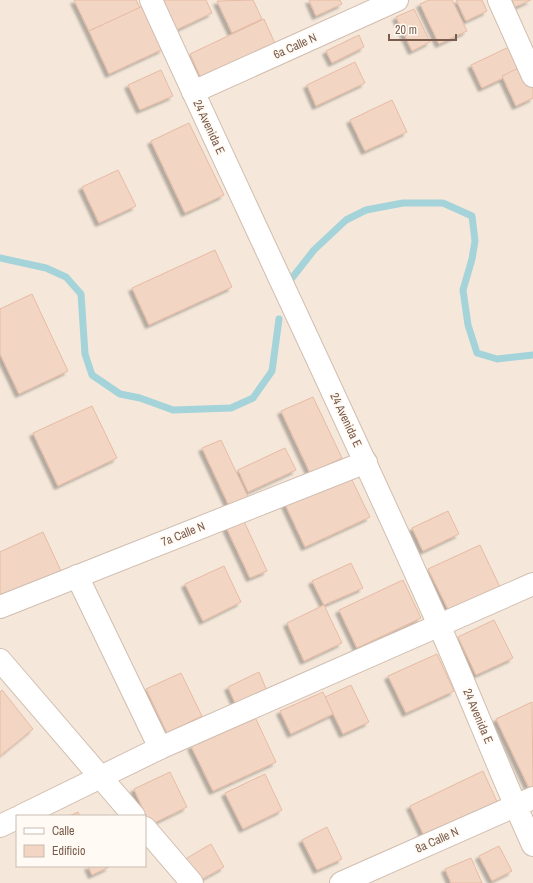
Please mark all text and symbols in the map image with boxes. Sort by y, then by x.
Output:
scale bar [389,16,456,42]
text: 20 m [395,22,417,38]
street label: 6a Calle N [271,29,319,63]
street label: 24 Avenida E [189,97,229,157]
street label: 24 Avenida E [326,390,366,450]
street label: 7a Calle N [159,518,207,550]
street label: 24 Avenida E [459,686,497,746]
legend [16,815,146,867]
text: Calle [52,823,74,839]
street label: 8a Calle N [413,823,461,857]
text: Edificio [52,843,85,859]

